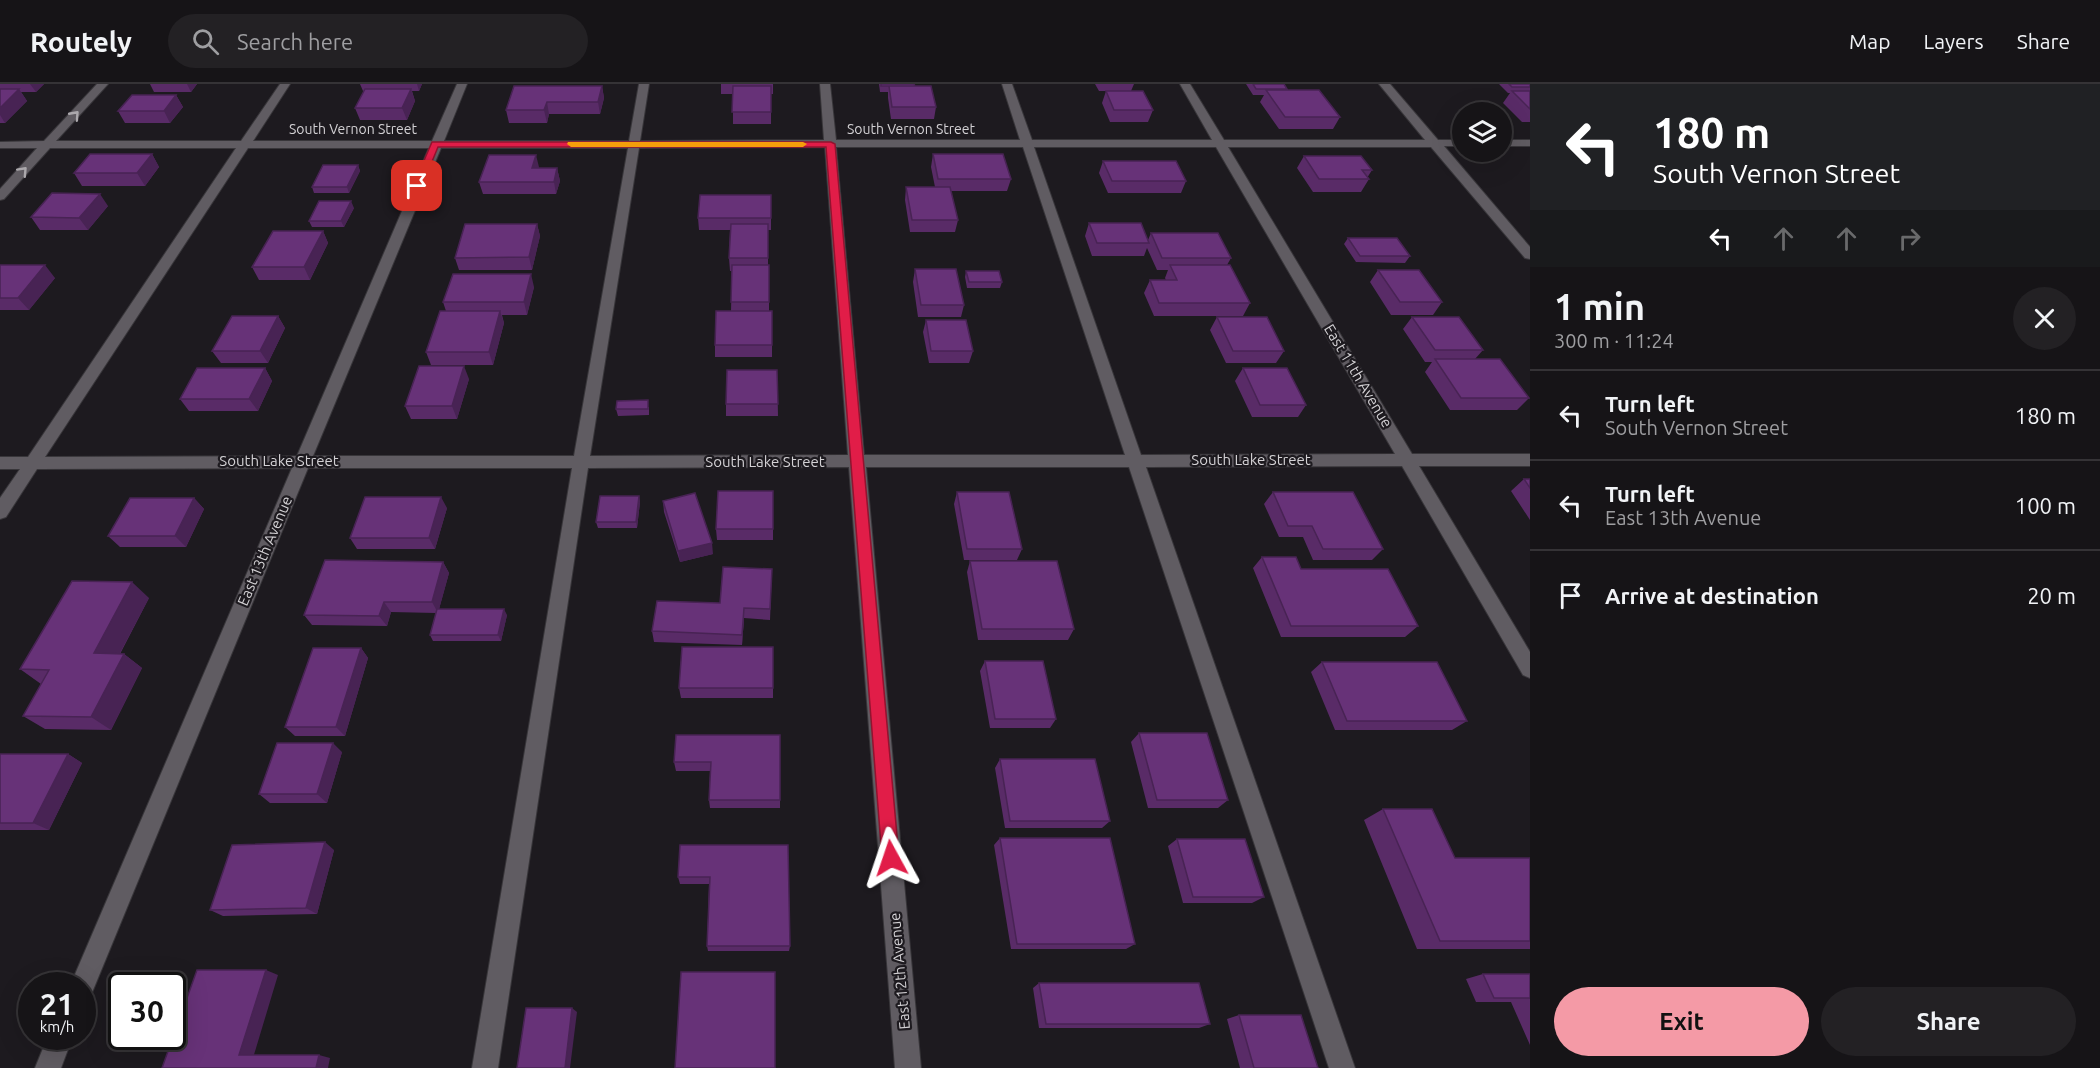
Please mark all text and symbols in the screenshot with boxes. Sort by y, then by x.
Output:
search box [168,14,588,68]
icon: search [189,25,222,58]
text: Routely [30,26,132,57]
text: Search here [237,29,353,54]
text: Map [1849,29,1890,53]
text: Layers [1923,29,1984,53]
text: Share [2017,29,2070,53]
map controls [1452,102,1512,162]
button: layers [1452,102,1512,162]
icon: left [1554,108,1632,186]
text: 180 m [1653,109,1770,156]
one-way arrow [68,111,79,121]
street label: South Vernon Street [289,121,418,137]
street label: South Vernon Street [847,121,976,137]
text: South Vernon Street [1653,158,1900,188]
pin [391,160,442,211]
one-way arrow [16,167,27,178]
icon: arrive [400,169,433,202]
icon: left [1704,222,1737,255]
icon: ahead [1767,222,1800,255]
icon: ahead [1830,222,1863,255]
icon: right [1893,222,1926,255]
text: 1 min [1554,286,1645,327]
button: close [2013,287,2076,350]
street label: East 11th Avenue [1321,321,1396,430]
text: 300 m · 11:24 [1554,329,1674,352]
text: Turn left [1605,391,1695,416]
icon: left [1554,399,1587,432]
text: 180 m [2015,403,2076,428]
text: South Vernon Street [1605,416,1788,439]
street label: South Lake Street [1191,451,1311,468]
street label: South Lake Street [219,452,339,469]
street label: South Lake Street [705,453,825,470]
text: Turn left [1605,481,1695,506]
icon: left [1554,489,1587,522]
street label: East 13th Avenue [234,493,295,608]
text: 100 m [2015,493,2076,518]
text: East 13th Avenue [1605,506,1761,529]
icon: arrive [1554,579,1587,612]
text: Arrive at destination [1605,583,1819,608]
text: 20 m [2027,583,2076,608]
position arrow [859,826,923,890]
street label: East 12th Avenue [886,912,913,1030]
speed limit sign: 30 [108,972,186,1050]
text: 21 [40,987,74,1021]
button: Exit [1554,987,1809,1056]
button: Share [1821,987,2076,1056]
text: km/h [40,1018,74,1035]

